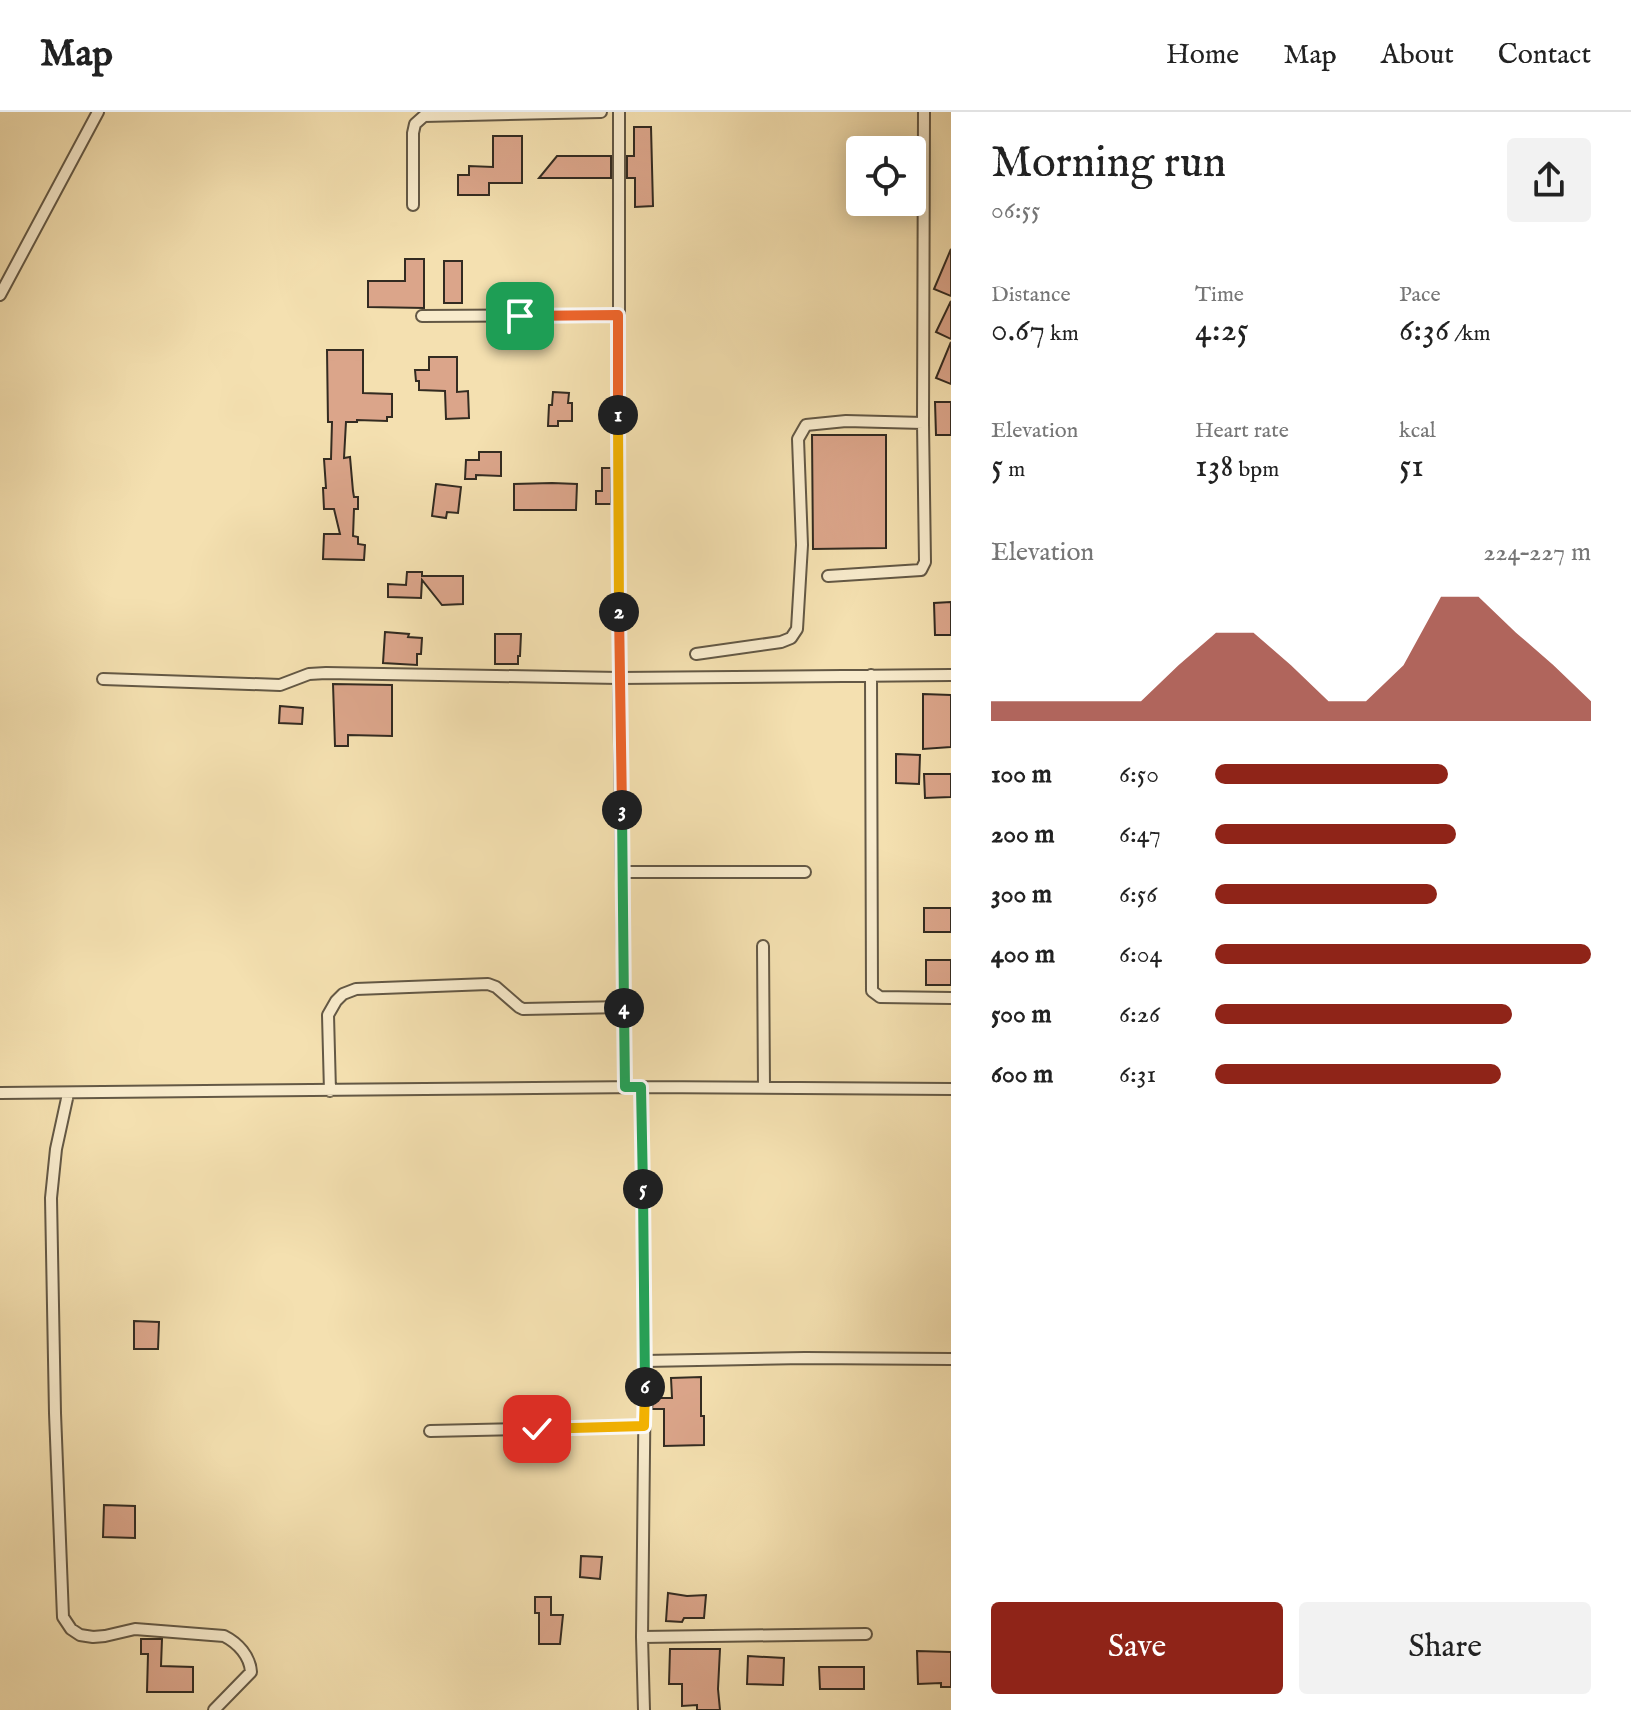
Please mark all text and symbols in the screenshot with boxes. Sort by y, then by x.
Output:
text: Map [40,31,113,79]
text: Home [1166,38,1239,73]
text: Map [1283,38,1337,73]
text: About [1381,38,1454,73]
text: Contact [1498,38,1591,73]
map controls [846,136,926,216]
button: locate [846,136,926,216]
text: Morning run [991,136,1226,192]
button: share [1507,138,1591,222]
text: 06:55 [991,194,1040,227]
text: Distance [991,281,1071,309]
text: Time [1195,281,1244,309]
text: Pace [1399,281,1441,309]
pin [486,282,554,350]
icon: arrive [498,294,542,338]
text: 0.67 [991,309,1045,352]
text: 4:25 [1195,309,1249,352]
text: 6:36 [1399,309,1449,352]
text: km [1045,320,1079,348]
text: /km [1449,320,1490,348]
pin: 1 [598,395,638,435]
text: 1 [614,401,622,429]
text: Elevation [991,417,1078,445]
text: Heart rate [1195,417,1289,445]
text: kcal [1399,417,1436,445]
text: 5 [991,445,1003,488]
text: 138 [1195,445,1234,488]
text: 51 [1399,445,1424,488]
text: m [1003,456,1025,484]
text: bpm [1234,456,1279,484]
text: Elevation [991,536,1094,569]
text: 224–227 m [1483,536,1591,569]
pin: 2 [599,592,639,632]
text: 2 [614,598,624,626]
text: 100 m [991,758,1052,791]
text: 6:50 [1119,758,1159,791]
pin: 3 [602,790,642,830]
text: 3 [618,796,626,824]
text: 200 m [991,818,1055,851]
text: 6:47 [1119,818,1161,851]
text: 300 m [991,878,1052,911]
text: 6:56 [1119,878,1157,911]
text: 400 m [991,938,1055,971]
text: 6:04 [1119,938,1162,971]
pin: 4 [604,988,644,1028]
text: 4 [619,994,629,1022]
text: 500 m [991,998,1052,1031]
text: 6:26 [1119,998,1160,1031]
text: 600 m [991,1058,1053,1091]
text: 6:31 [1119,1058,1156,1091]
pin: 5 [623,1169,663,1209]
text: 5 [639,1175,647,1203]
pin: 6 [625,1367,665,1407]
text: 6 [640,1373,650,1401]
pin [503,1395,571,1463]
icon: check [515,1407,559,1451]
button: Save [991,1602,1283,1694]
button: Share [1299,1602,1591,1694]

